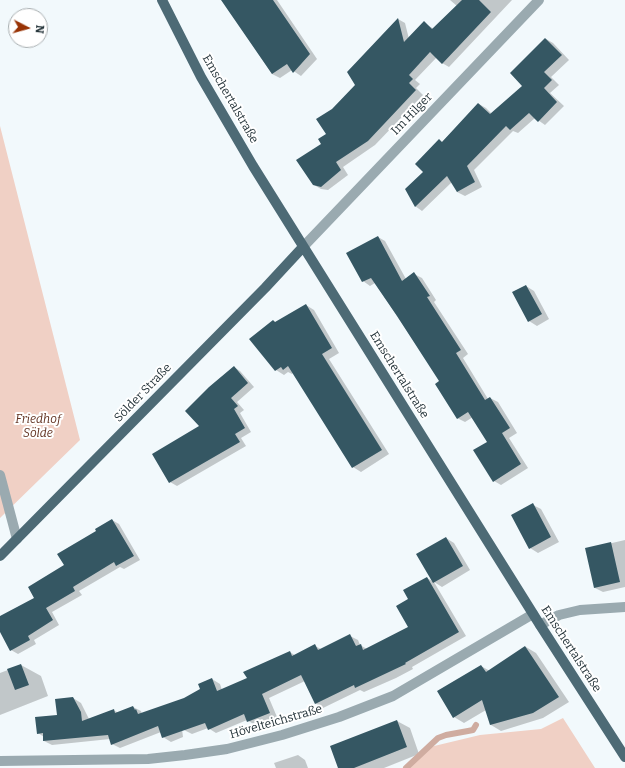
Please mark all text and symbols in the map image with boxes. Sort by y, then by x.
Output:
north arrow [8,8,48,48]
text: N [33,24,46,34]
street label: Emschertalstraße [199,52,261,146]
street label: Im Hilger [388,90,436,138]
street label: Emschertalstraße [366,329,432,421]
street label: Sölder Straße [111,361,175,425]
park label: Friedhof Sölde [15,413,61,441]
street label: Emschertalstraße [538,603,604,695]
street label: Hövelteichstraße [228,702,324,742]

